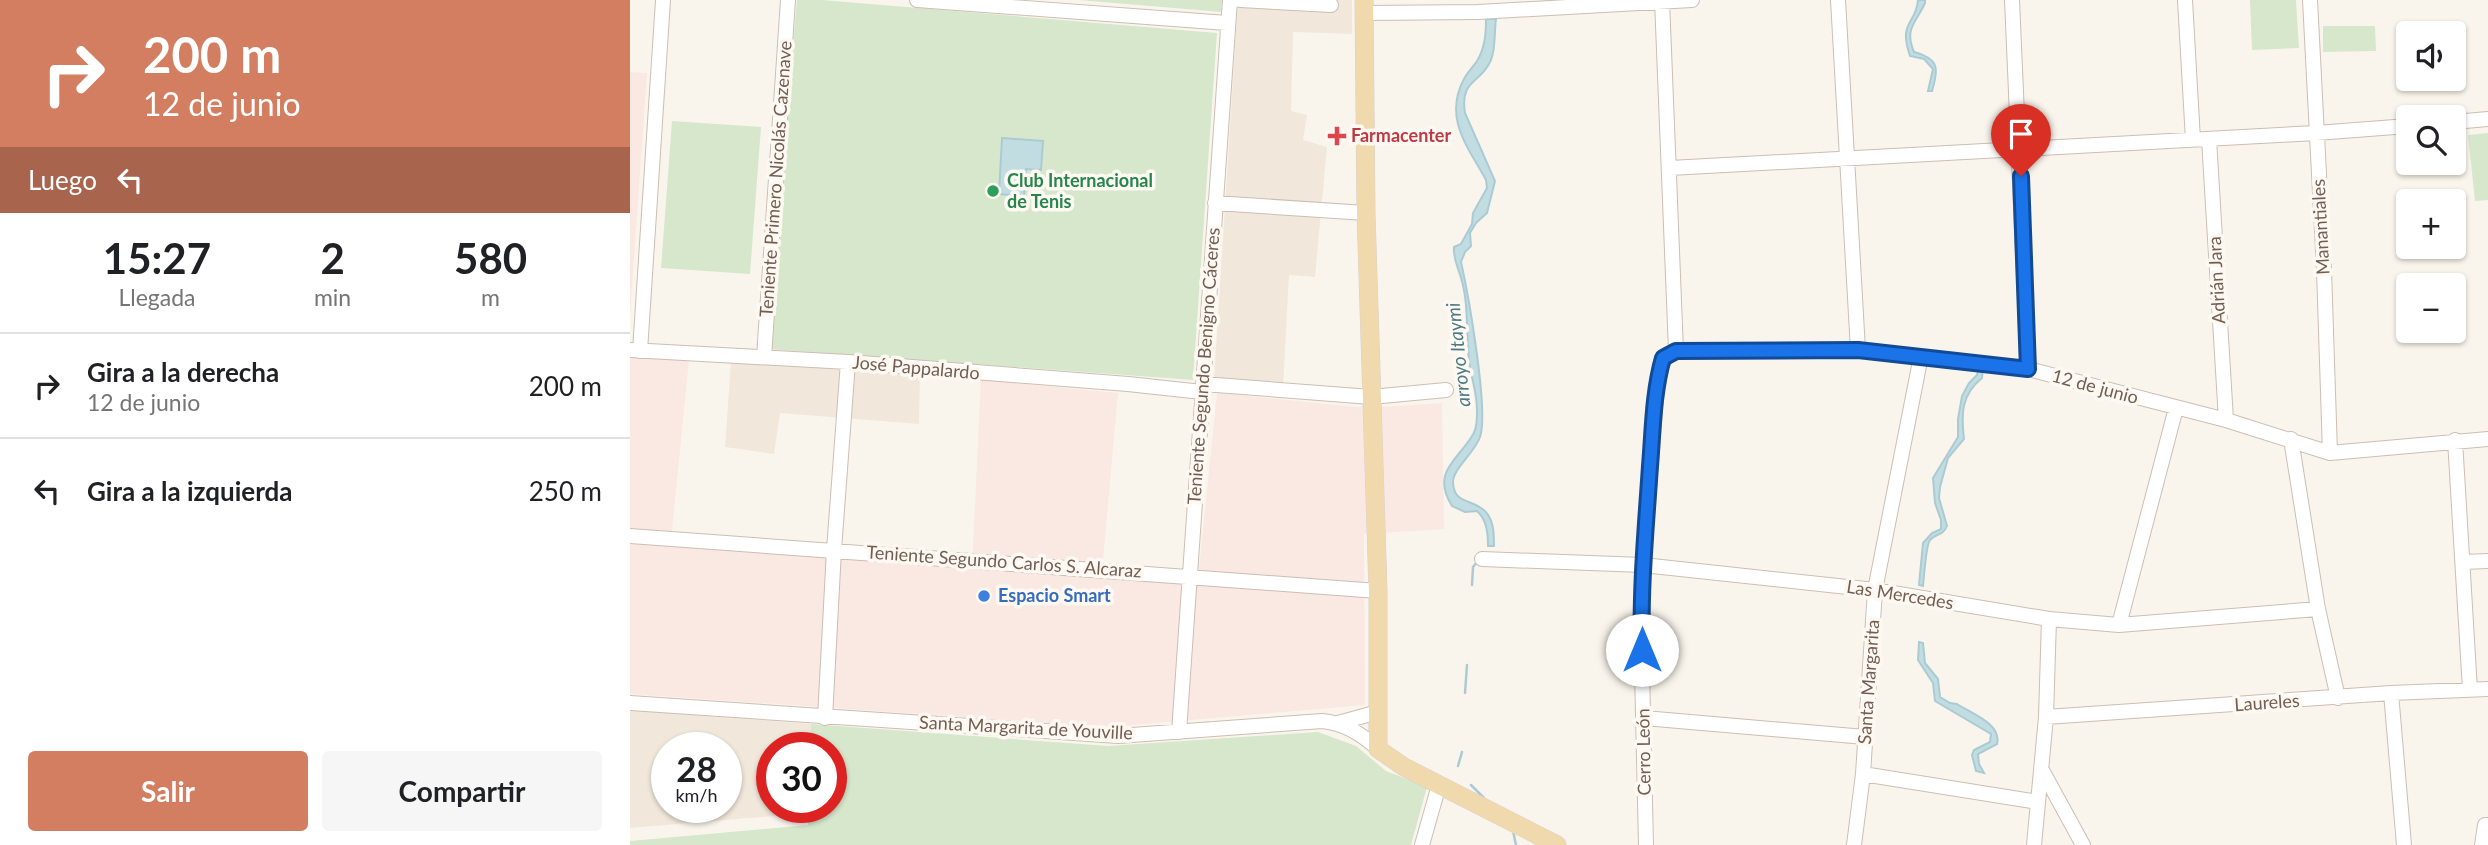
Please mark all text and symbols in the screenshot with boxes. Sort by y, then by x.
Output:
map controls [2396,21,2466,343]
button: sound [2396,21,2466,91]
text: 200 m [143,25,281,83]
icon: right [28,28,119,119]
street label: Teniente Primero Nicolás Cazenave [754,40,796,318]
text: 12 de junio [143,84,301,123]
pin [1991,104,2051,176]
button: search [2396,105,2466,175]
icon: arrive [2002,115,2040,153]
place label: Farmacenter [1351,124,1451,146]
marker: Farmacenter [1329,128,1345,144]
icon: left [111,161,149,199]
text: Luego [28,164,97,196]
place label: Club Internacional de Tenis [1007,169,1153,212]
street label: Manantiales [2306,178,2333,276]
marker: Club Internacional de Tenis [985,183,1001,199]
button: + [2396,189,2466,259]
street label: Teniente Segundo Benigno Cáceres [1182,226,1224,505]
text: 15:27 [103,233,211,283]
text: 2 [320,233,345,283]
text: 580 [454,233,527,283]
street label: Adrián Jara [2203,236,2229,324]
button: − [2396,273,2466,343]
text: Llegada [118,283,196,311]
text: min [314,283,351,311]
text: m [481,283,500,311]
water label: arroyo Itaymi [1441,301,1474,408]
street label: José Pappalardo [852,350,981,384]
text: Gira a la derecha [87,356,279,388]
street label: 12 de junio [2050,364,2141,408]
icon: right [28,367,66,405]
text: 200 m [529,370,602,402]
text: 12 de junio [87,388,200,416]
icon: left [28,472,66,510]
text: Gira a la izquierda [87,475,293,507]
text: 250 m [529,475,602,507]
street label: Teniente Segundo Carlos S. Alcaraz [866,540,1142,582]
street label: Las Mercedes [1845,575,1955,613]
place label: Espacio Smart [998,584,1111,606]
marker: Espacio Smart [976,588,992,604]
position arrow [1605,613,1679,687]
street label: Santa Margarita [1853,619,1883,745]
street label: Laureles [2234,689,2301,715]
street label: Cerro León [1631,708,1655,796]
street label: Santa Margarita de Youville [919,710,1133,744]
speed limit sign: 30 [756,732,847,823]
text: 28 [676,747,717,789]
button: Salir [28,751,308,831]
button: Compartir [322,751,602,831]
text: km/h [675,784,718,806]

